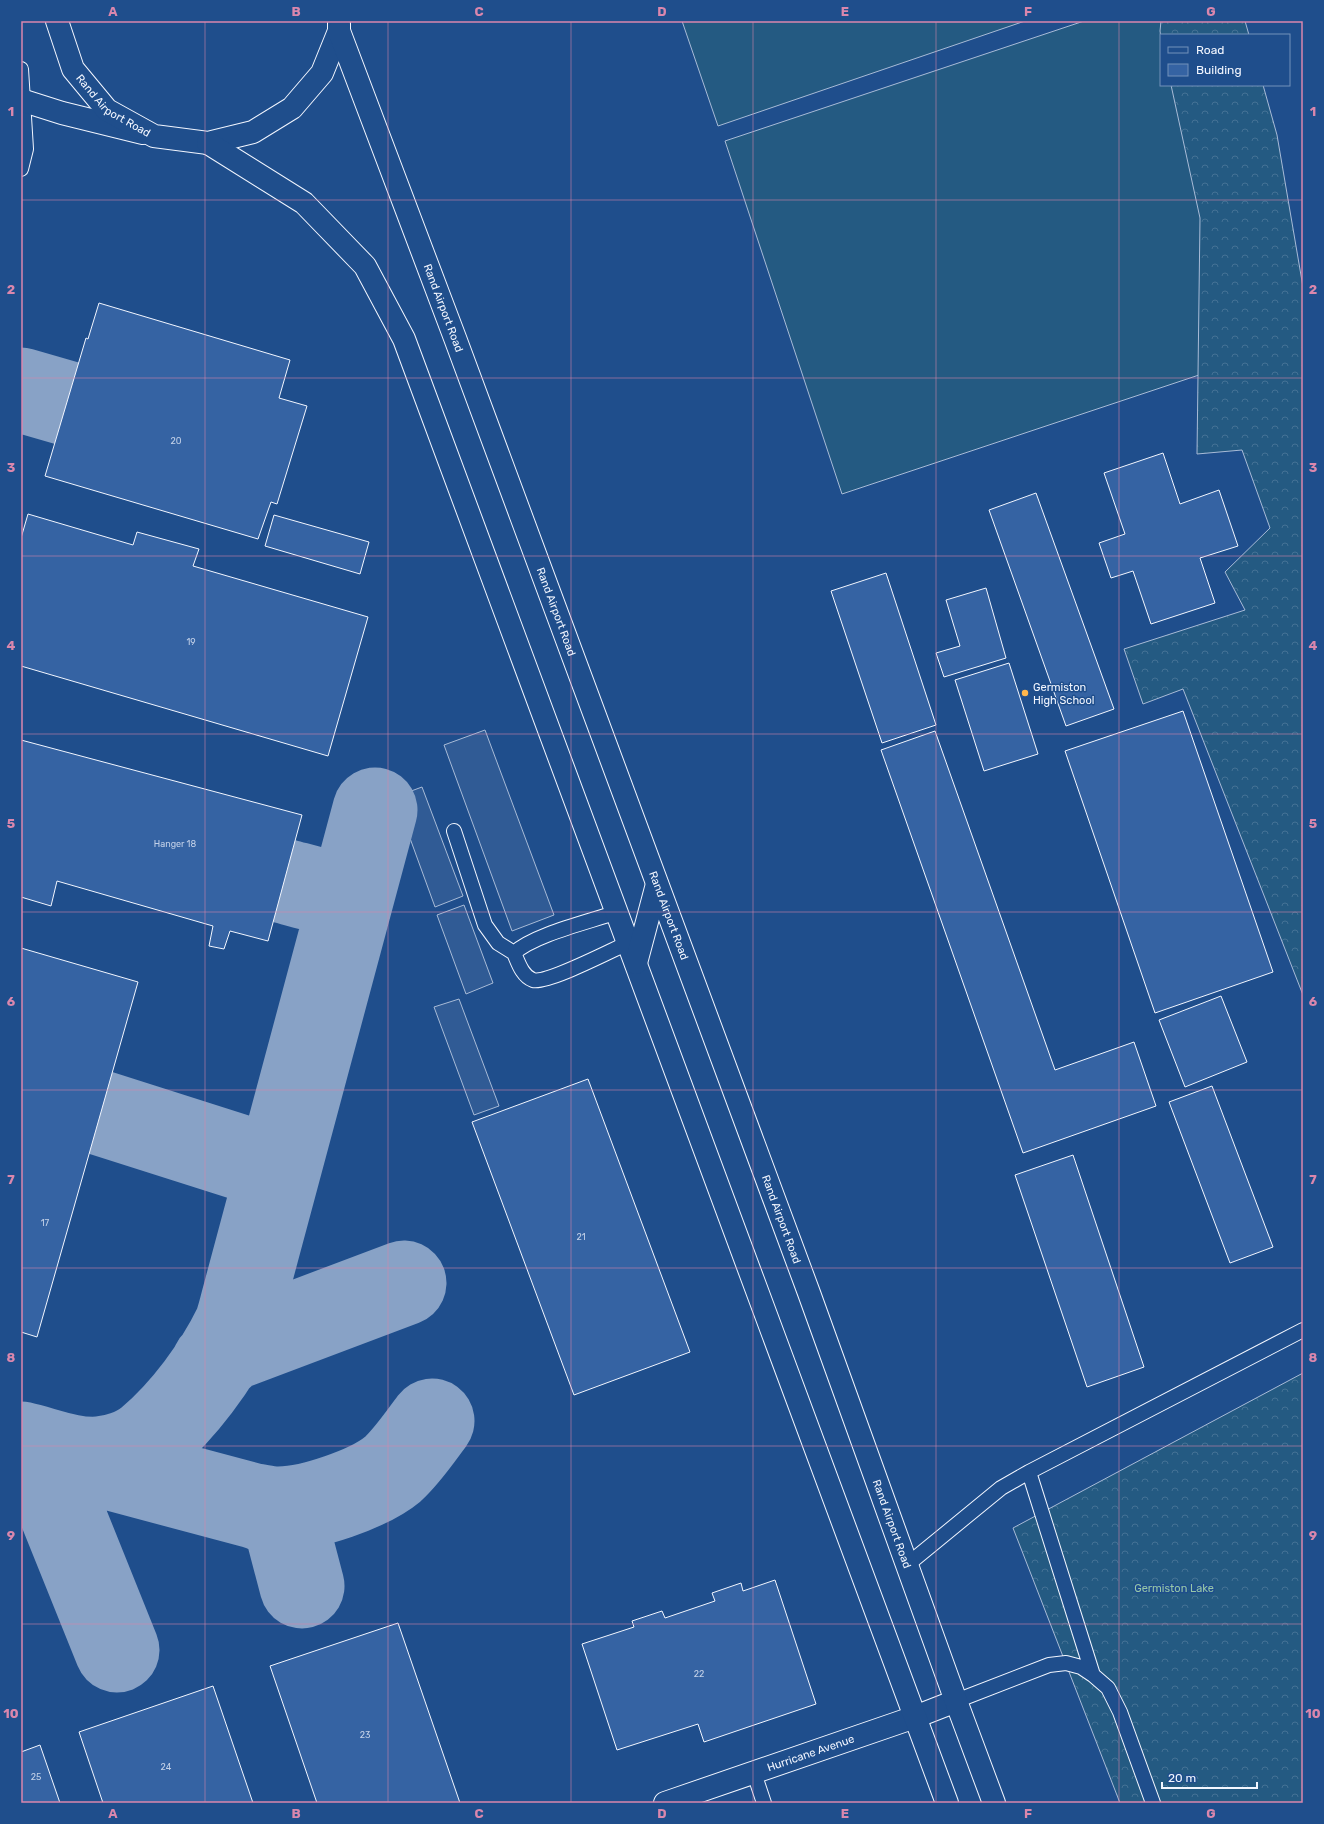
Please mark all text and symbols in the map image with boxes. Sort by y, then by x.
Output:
text: A [108,4,118,19]
text: B [291,4,301,19]
text: C [474,4,484,19]
text: D [657,4,667,19]
text: E [841,4,849,19]
text: F [1024,4,1032,19]
text: G [1206,4,1216,19]
legend [1160,34,1290,86]
text: Road [1196,43,1224,57]
text: Building [1196,63,1242,77]
street label: Rand Airport Road [74,72,153,139]
text: 1 [8,104,14,119]
text: 1 [1310,104,1316,119]
street label: Rand Airport Road [421,262,466,354]
text: 2 [7,282,15,297]
text: 2 [1309,282,1317,297]
house number: 20 [171,436,182,446]
text: 3 [7,460,16,475]
text: 3 [1309,460,1318,475]
street label: Rand Airport Road [534,566,579,658]
house number: 19 [186,637,196,647]
text: 4 [7,638,16,653]
text: 4 [1309,638,1318,653]
place label: Germiston High School [1033,681,1094,707]
marker: Germiston High School [1020,688,1030,698]
text: 5 [7,816,15,831]
text: 5 [1309,816,1317,831]
house number: Hanger 18 [154,839,196,849]
street label: Rand Airport Road [647,869,691,961]
text: 6 [7,994,16,1009]
text: 6 [1309,994,1318,1009]
text: 7 [7,1172,15,1187]
text: 7 [1309,1172,1317,1187]
street label: Rand Airport Road [759,1173,804,1265]
house number: 17 [41,1218,50,1228]
house number: 21 [576,1232,586,1242]
text: 8 [7,1350,16,1365]
text: 8 [1309,1350,1318,1365]
street label: Rand Airport Road [870,1478,914,1570]
text: 9 [7,1528,15,1543]
text: 9 [1309,1528,1317,1543]
park label: Germiston Lake [1134,1582,1214,1595]
house number: 22 [694,1669,704,1679]
text: 10 [3,1706,19,1721]
text: 10 [1305,1706,1321,1721]
house number: 23 [360,1730,370,1740]
street label: Hurricane Avenue [765,1732,856,1774]
house number: 24 [161,1762,172,1772]
scale bar [1162,1764,1257,1790]
text: 20 m [1168,1771,1196,1785]
house number: 25 [31,1772,41,1782]
text: A [108,1806,118,1821]
text: B [291,1806,301,1821]
text: C [474,1806,484,1821]
text: D [657,1806,667,1821]
text: E [841,1806,849,1821]
text: F [1024,1806,1032,1821]
text: G [1206,1806,1216,1821]

